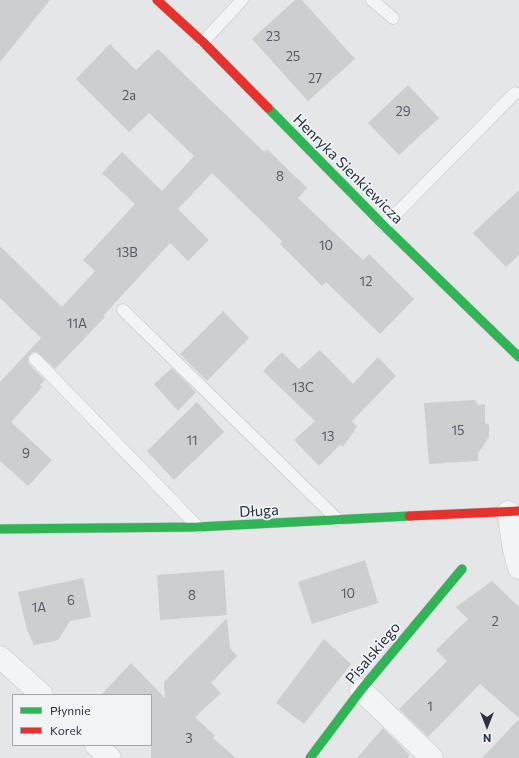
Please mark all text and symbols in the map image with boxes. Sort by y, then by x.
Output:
house number: 23 [266,29,280,45]
house number: 25 [286,49,300,65]
house number: 27 [308,71,322,87]
house number: 2a [122,88,136,104]
house number: 29 [395,104,411,120]
street label: Henryka Sienkiewicza [289,110,407,228]
house number: 8 [276,169,284,185]
house number: 10 [319,238,333,254]
house number: 13B [116,245,138,261]
house number: 12 [360,274,372,290]
house number: 11A [67,316,87,332]
house number: 13C [292,380,314,396]
house number: 15 [451,423,465,439]
house number: 13 [322,429,334,445]
house number: 11 [186,433,198,449]
house number: 9 [22,446,30,462]
street label: Długa [239,501,279,521]
house number: 10 [341,586,355,602]
house number: 8 [188,588,196,604]
house number: 6 [67,593,75,609]
house number: 1A [32,600,46,616]
house number: 2 [491,614,499,630]
street label: Pisalskiego [342,618,404,688]
legend [12,694,152,746]
house number: 1 [427,699,433,715]
text: Płynnie [50,703,91,717]
north arrow [467,706,507,746]
text: Korek [50,723,82,737]
house number: 3 [185,731,193,747]
text: N [483,732,491,745]

